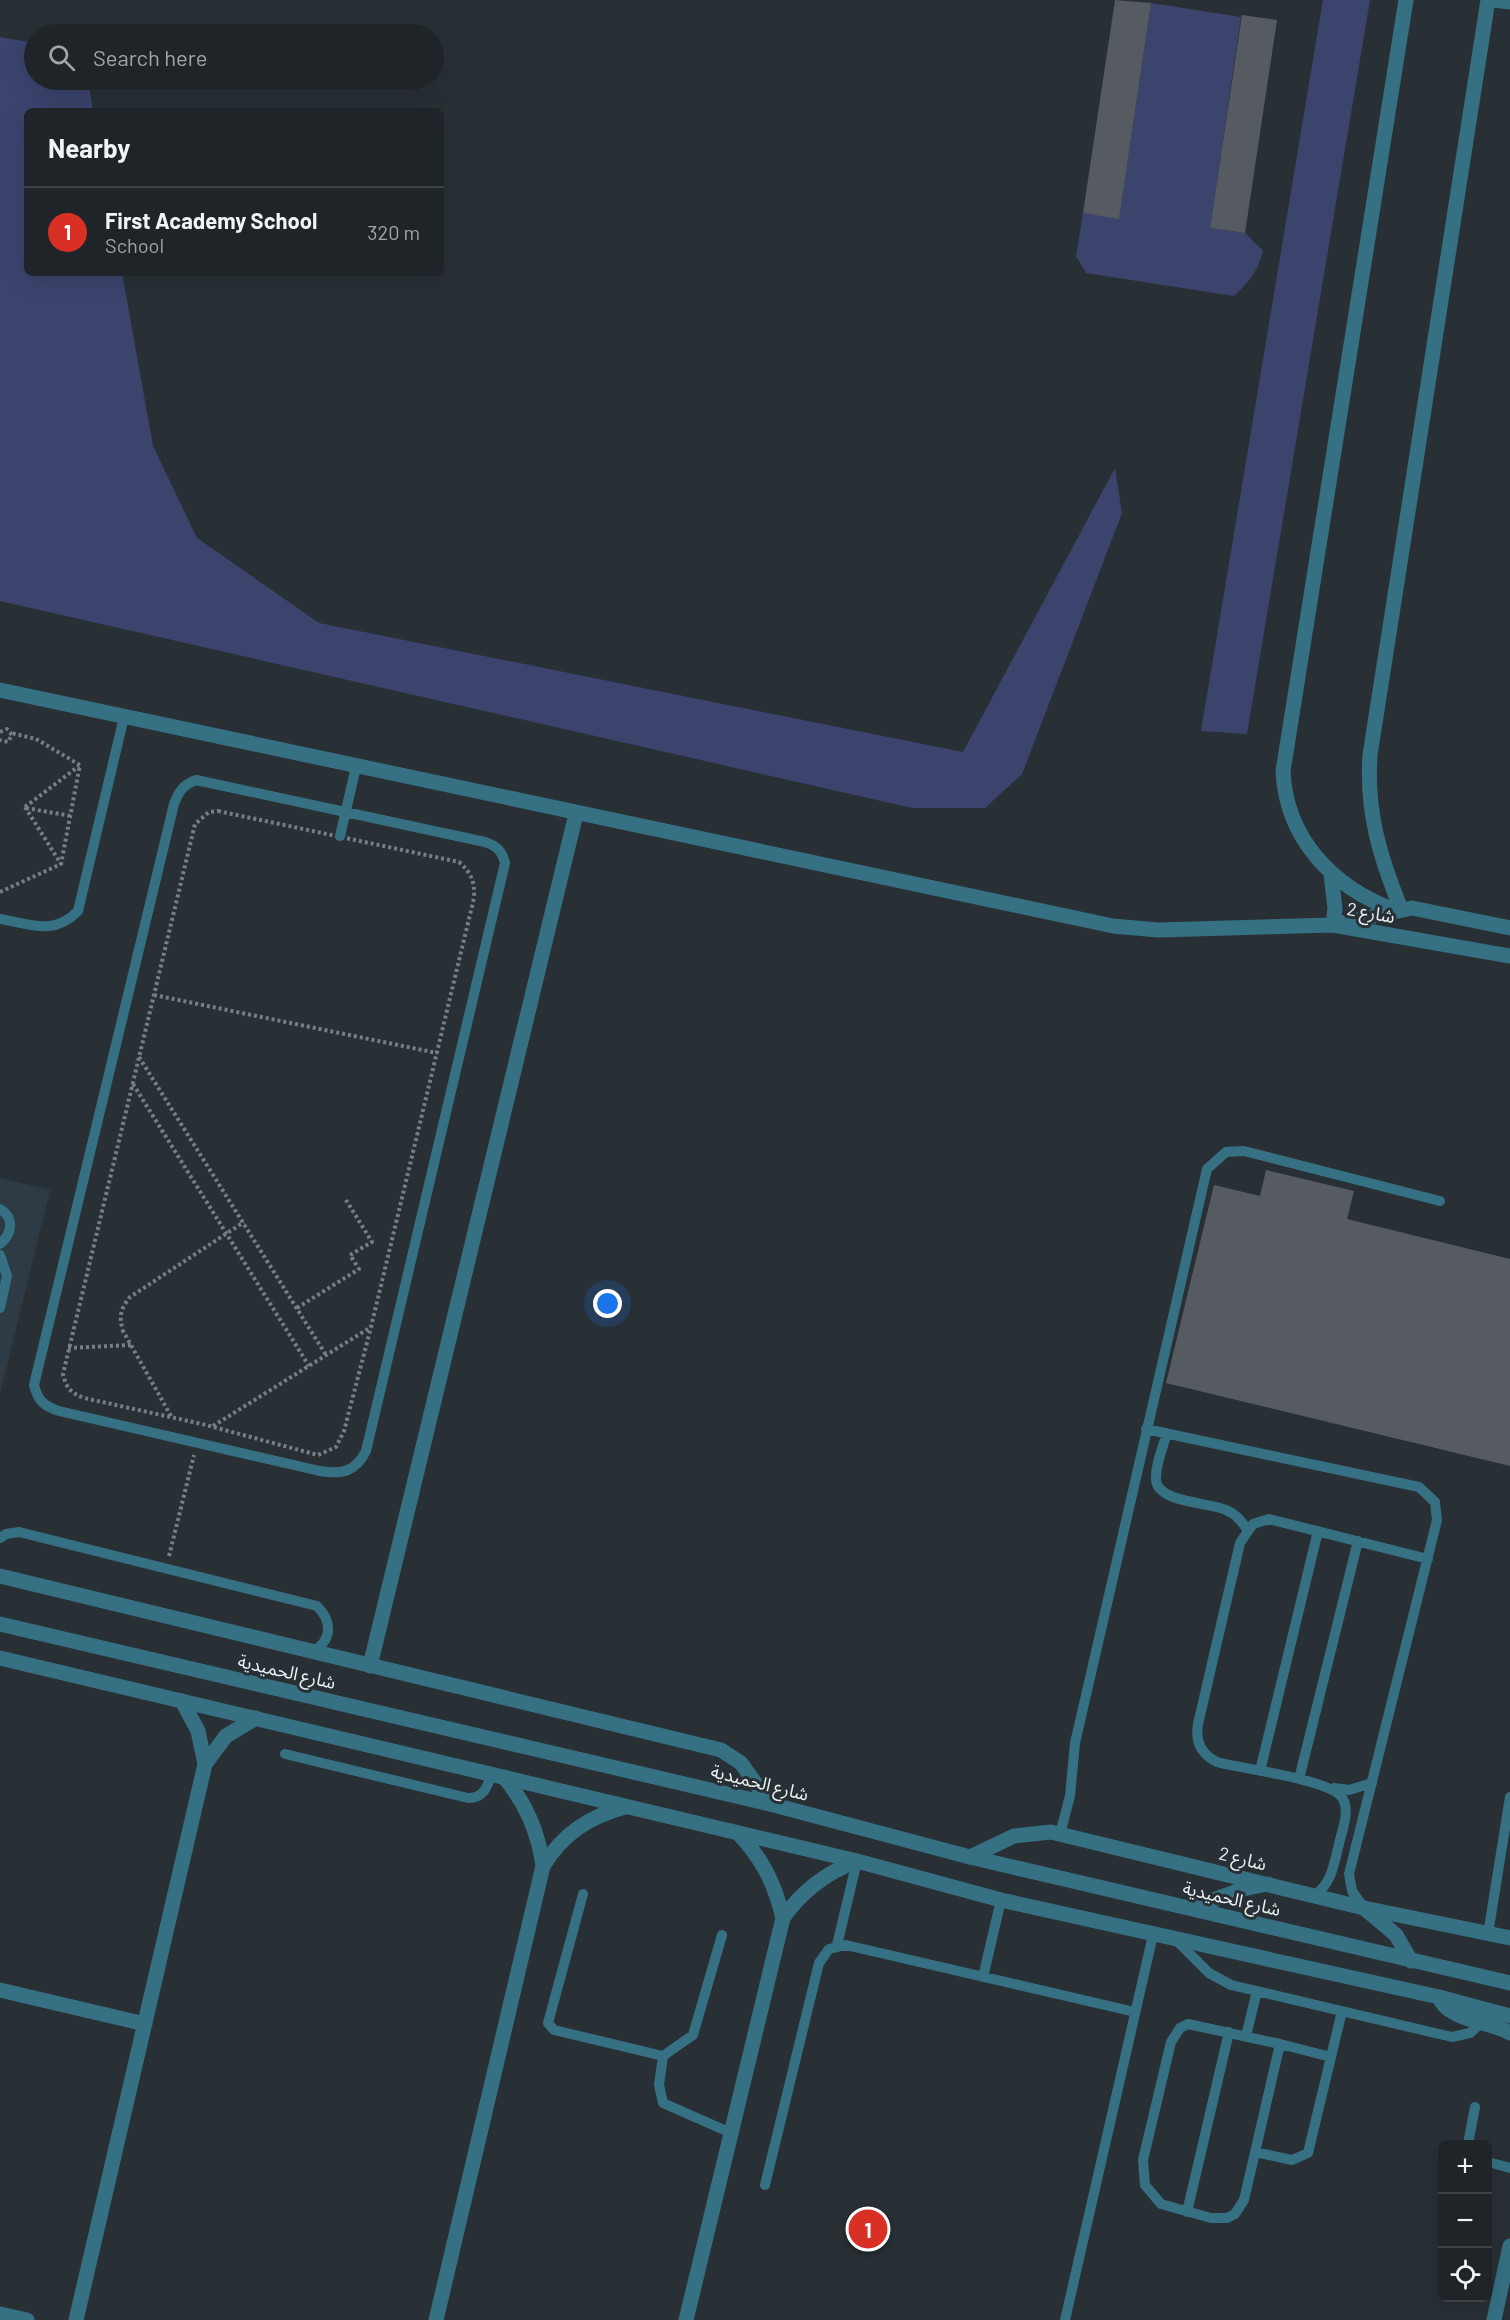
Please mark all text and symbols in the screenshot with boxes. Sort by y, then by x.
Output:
search box [24,24,444,90]
icon: search [45,41,78,74]
text: Search here [93,44,207,70]
text: Nearby [48,132,130,163]
text: First Academy School [105,207,317,233]
text: 1 [64,220,71,244]
text: 320 m [367,220,420,244]
text: School [105,233,164,257]
street label: شارع 2 [1345,897,1397,931]
your location [593,1289,622,1318]
street label: شارع الحميدية [235,1649,338,1697]
street label: شارع الحميدية [708,1759,811,1809]
street label: شارع 2 [1216,1841,1269,1878]
street label: شارع الحميدية [1180,1876,1283,1924]
map controls [1438,2140,1492,2302]
button: + [1438,2140,1492,2194]
button: − [1438,2194,1492,2248]
pin: 1 [848,2206,888,2252]
button: locate [1438,2248,1492,2302]

